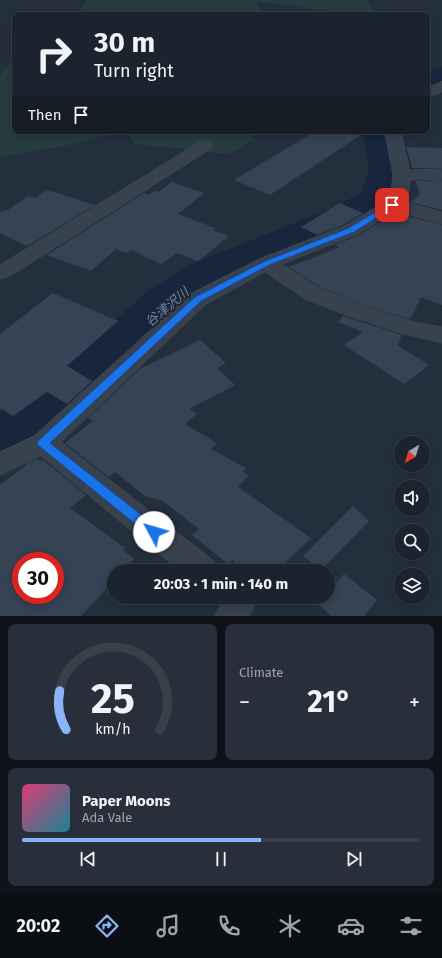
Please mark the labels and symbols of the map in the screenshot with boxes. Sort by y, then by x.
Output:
pin [375,188,409,222]
water label: 谷津沢川 [142,283,193,329]
north arrow [394,436,430,472]
position arrow [133,511,175,553]
speed limit sign: 30 [12,552,64,604]

